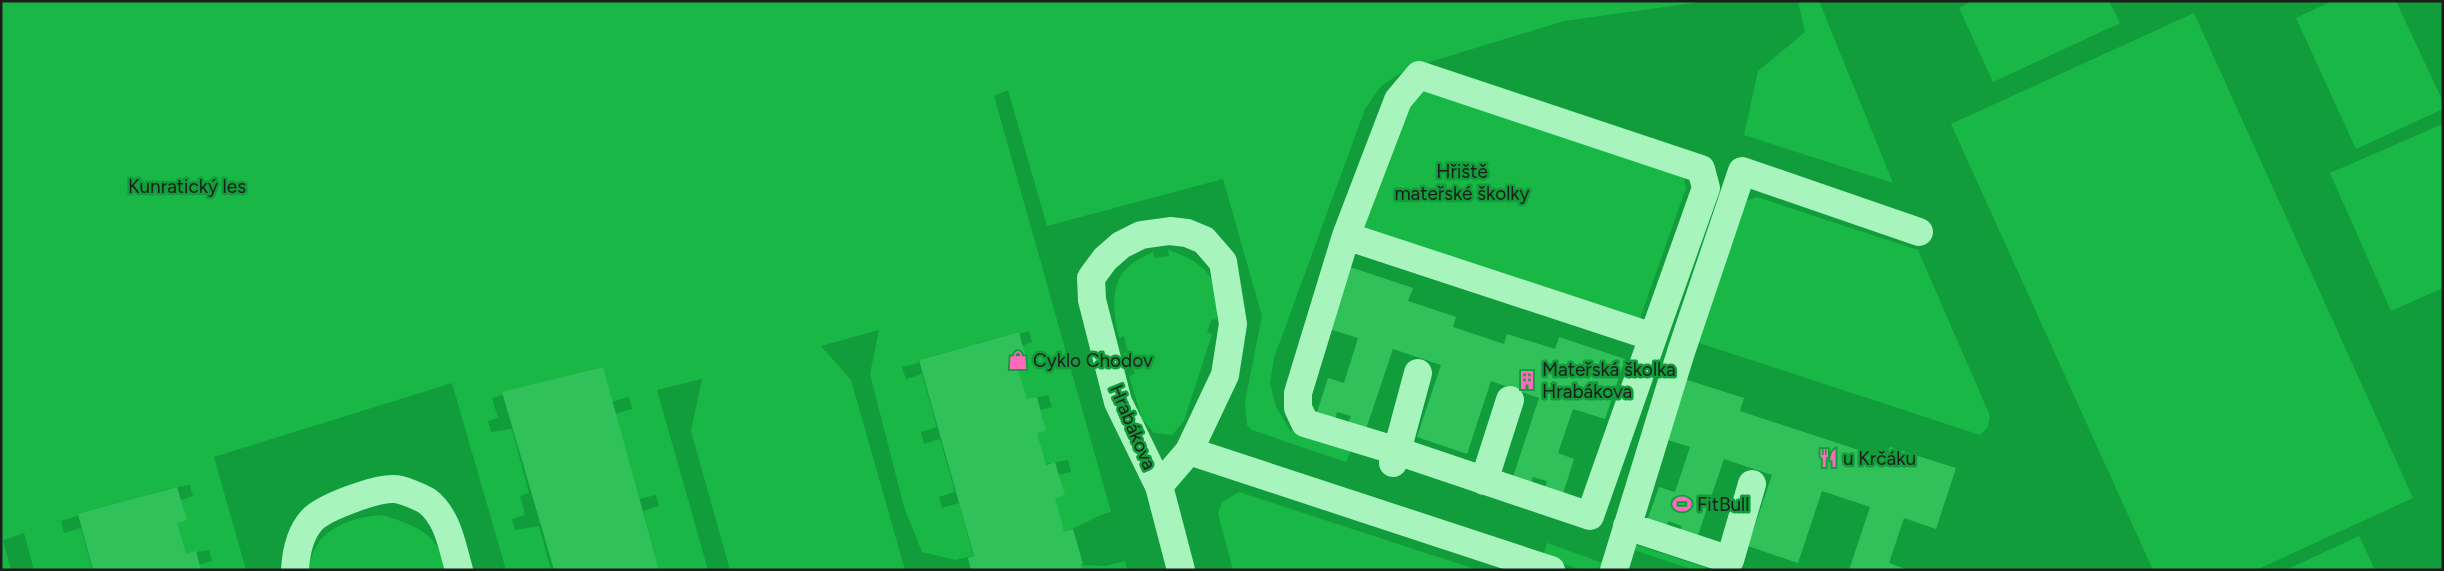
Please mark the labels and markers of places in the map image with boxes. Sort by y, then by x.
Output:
shop icon: Cyklo Chodov [1007,349,1029,371]
place label: Cyklo Chodov [1033,349,1153,372]
place label: Mateřská školka Hrabákova [1542,358,1676,403]
building icon: Mateřská školka Hrabákova [1516,369,1538,391]
restaurant icon: u Krčáku [1817,447,1839,469]
place label: u Krčáku [1843,447,1916,470]
sports icon: FitBull [1671,493,1693,515]
place label: FitBull [1697,493,1749,516]

